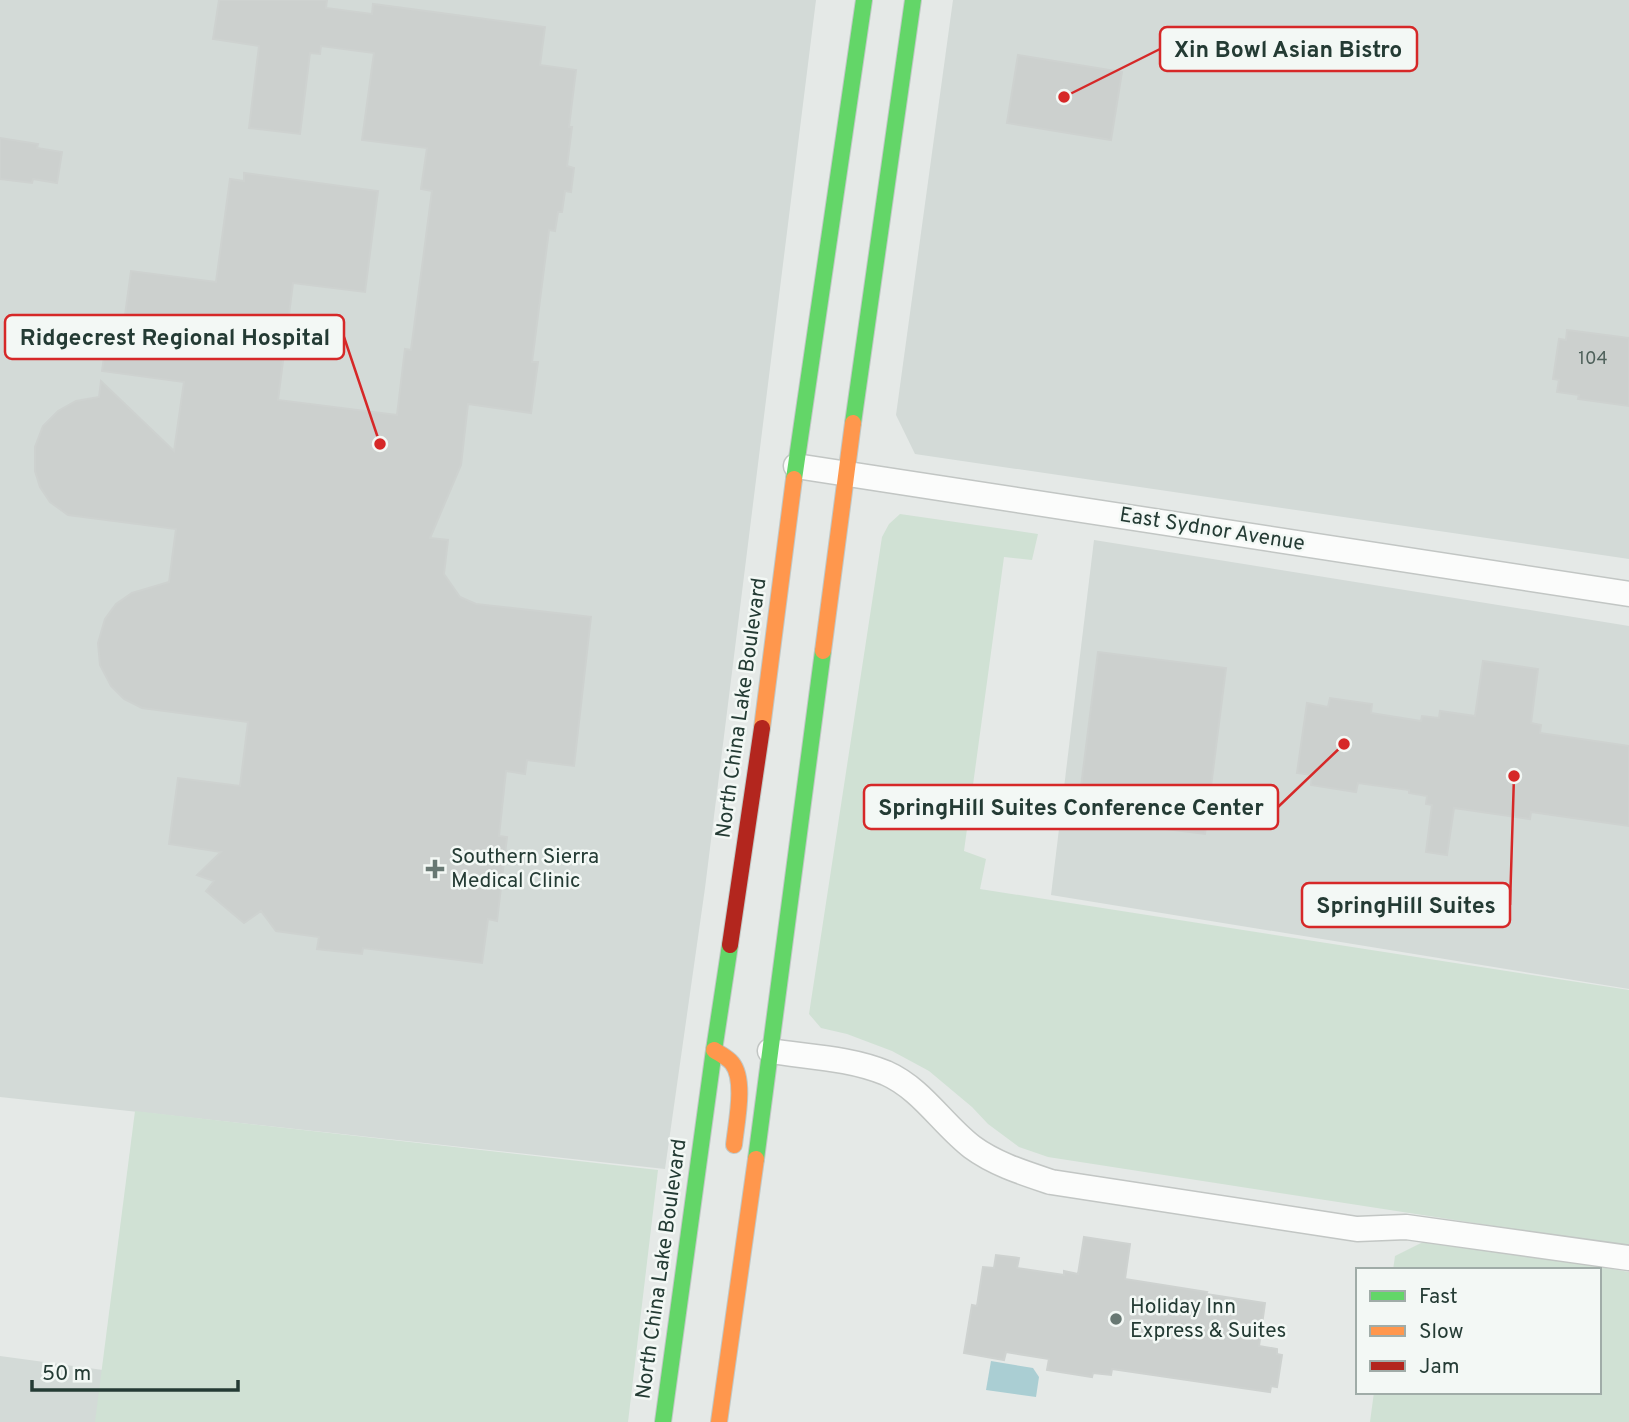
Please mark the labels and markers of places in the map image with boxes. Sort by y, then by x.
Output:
callout: Xin Bowl Asian Bistro [1160,27,1417,71]
callout: Ridgecrest Regional Hospital [5,315,344,359]
callout: SpringHill Suites Conference Center [864,785,1278,829]
place label: Southern Sierra Medical Clinic [451,844,599,895]
marker: Southern Sierra Medical Clinic [425,859,445,879]
callout: SpringHill Suites [1302,883,1510,927]
place label: Holiday Inn Express & Suites [1130,1294,1286,1345]
marker: Holiday Inn Express & Suites [1108,1311,1124,1327]

